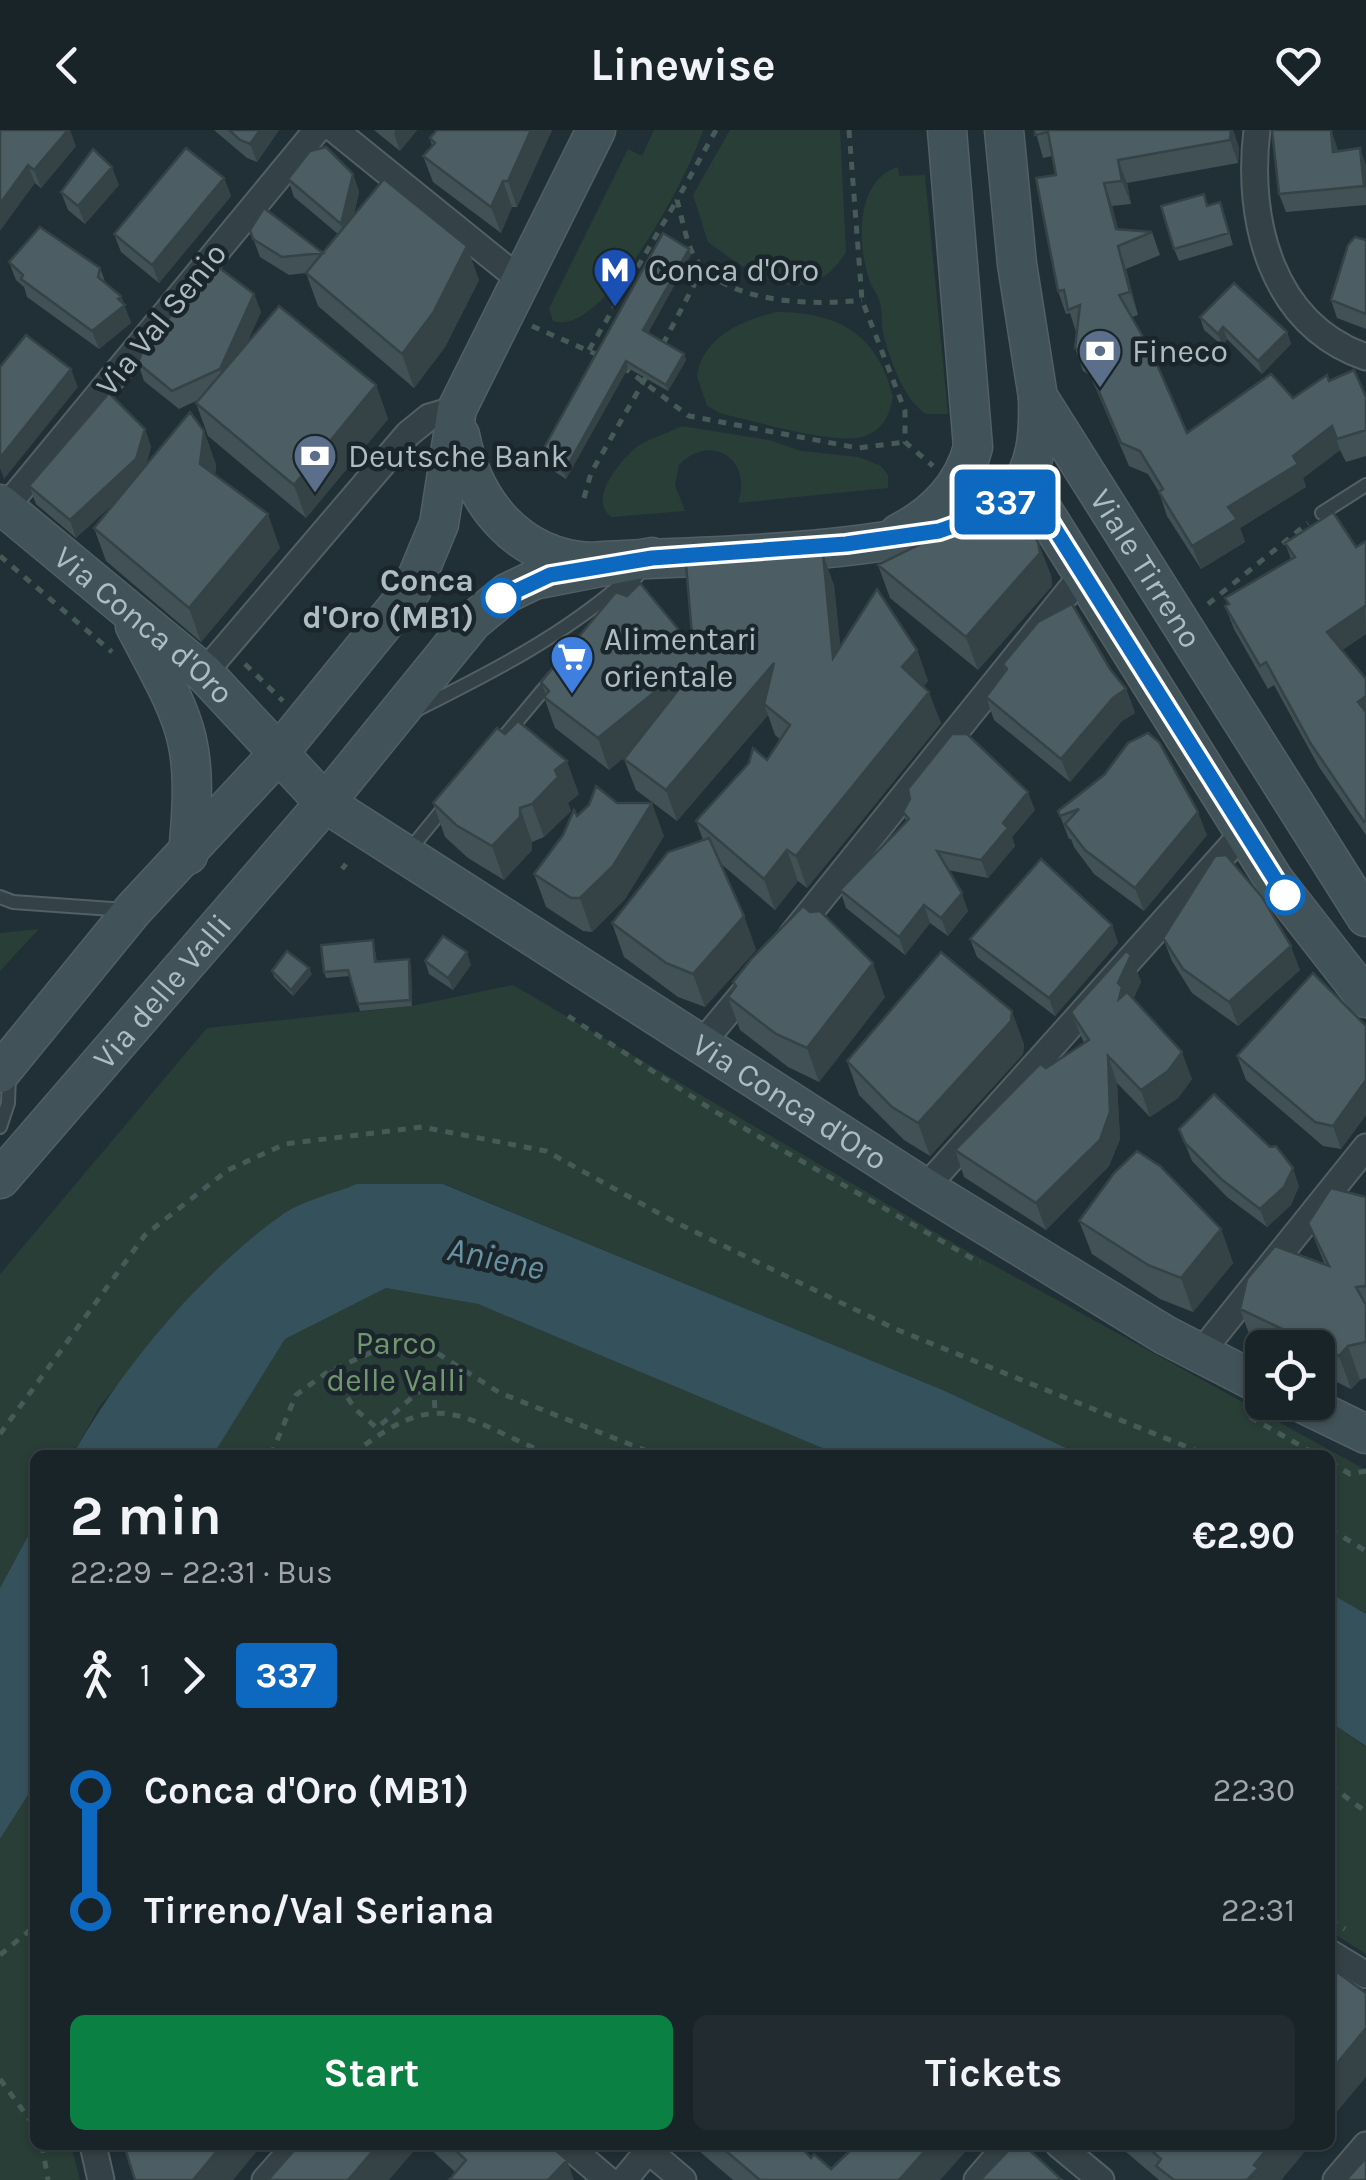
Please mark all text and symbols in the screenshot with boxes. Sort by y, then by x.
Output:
icon: back [40,38,95,93]
icon: heart [1271,38,1326,93]
text: Linewise [590,39,776,91]
street label: Via Val Senio [88,235,234,403]
metro station icon: Conca d'Oro [592,247,638,308]
place label: Conca d'Oro [648,252,819,289]
bank icon: Fineco [1077,328,1123,389]
place label: Fineco [1132,333,1228,370]
bank icon: Deutsche Bank [292,433,338,494]
place label: Deutsche Bank [348,438,568,475]
line badge: 337 [948,470,1062,534]
text: 337 [975,482,1035,523]
street label: Viale Tirreno [1082,483,1209,655]
street label: Via Conca d'Oro [46,539,241,712]
place label: Conca d'Oro (MB1) [302,562,474,636]
marker: Conca d'Oro (MB1) [482,579,520,617]
place label: Alimentari orientale [604,621,757,695]
supermarket icon: Alimentari orientale [549,634,595,695]
unlabelled marker [1266,876,1304,914]
street label: Via delle Valli [86,907,239,1077]
street label: Via Conca d'Oro [685,1026,894,1178]
water label: Aniene [444,1228,548,1289]
park label: Parco delle Valli [326,1325,466,1399]
map controls [1245,1330,1335,1420]
button: locate [1245,1330,1335,1420]
text: 2 min [70,1484,222,1548]
text: €2.90 [1193,1513,1295,1558]
text: 22:29 – 22:31 · Bus [70,1554,333,1591]
icon: walk [70,1648,125,1703]
icon: forward [166,1648,221,1703]
text: 337 [256,1655,317,1696]
text: 1 [140,1657,151,1694]
text: Conca d'Oro (MB1) [144,1768,469,1813]
text: 22:30 [1213,1772,1295,1809]
text: Tirreno/Val Seriana [144,1888,494,1933]
text: 22:31 [1221,1892,1295,1929]
button: Start [70,2015,673,2130]
button: Tickets [693,2015,1295,2130]

